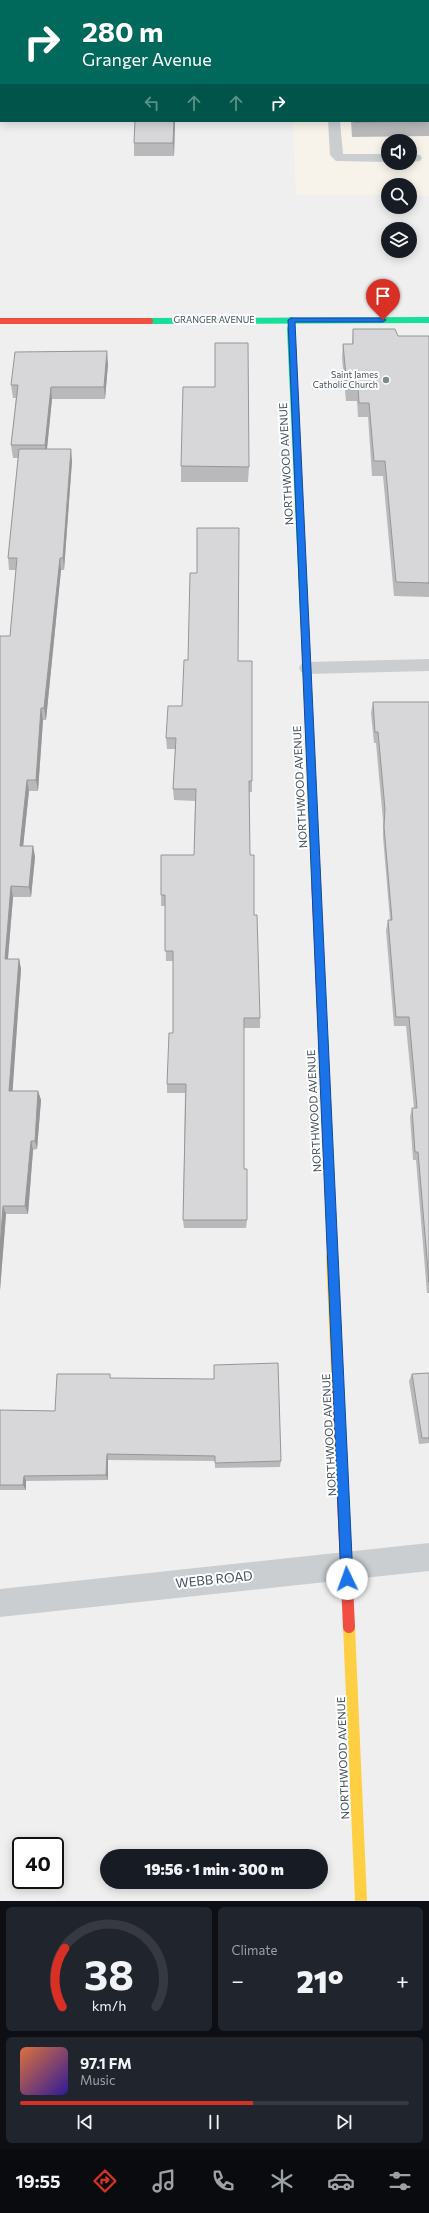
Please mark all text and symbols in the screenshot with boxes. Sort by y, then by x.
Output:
text: 280 m [82,14,163,48]
icon: right [16,16,68,68]
text: Granger Avenue [82,48,212,70]
icon: left [141,92,163,114]
icon: ahead [183,92,205,114]
icon: ahead [225,92,247,114]
icon: right [267,92,289,114]
map controls [381,134,417,258]
button: sound [381,134,417,170]
button: search [381,178,417,214]
button: layers [381,222,417,258]
pin [366,279,400,320]
icon: arrive [372,285,394,307]
street label: GRANGER AVENUE [173,314,255,325]
place label: Saint James Catholic Church [313,369,378,390]
marker: Saint James Catholic Church [381,375,391,385]
street label: NORTHWOOD AVENUE [276,402,295,526]
street label: NORTHWOOD AVENUE [290,725,309,849]
street label: NORTHWOOD AVENUE [304,1049,323,1173]
street label: NORTHWOOD AVENUE [319,1373,338,1497]
position arrow [326,1558,368,1600]
street label: WEBB ROAD [175,1567,253,1591]
street label: NORTHWOOD AVENUE [334,1697,351,1820]
speed limit sign: 40 [12,1837,64,1889]
text: 19:56 · 1 min · 300 m [144,1860,284,1878]
text: Climate [232,1942,277,1958]
text: 38 [84,1948,134,1999]
text: 21° [296,1962,344,1999]
text: − [232,1967,244,1994]
text: + [396,1967,409,1994]
text: km/h [91,1996,126,2014]
text: 97.1 FM [80,2054,132,2072]
text: Music [80,2072,115,2088]
icon: previous [74,2111,96,2133]
icon: pause [203,2111,225,2133]
icon: next [333,2111,355,2133]
icon: directions [91,2167,119,2195]
icon: music [150,2167,178,2195]
icon: phone [209,2167,237,2195]
icon: climate [268,2167,296,2195]
icon: car [327,2167,355,2195]
icon: filters [386,2167,414,2195]
text: 19:55 [15,2170,60,2192]

